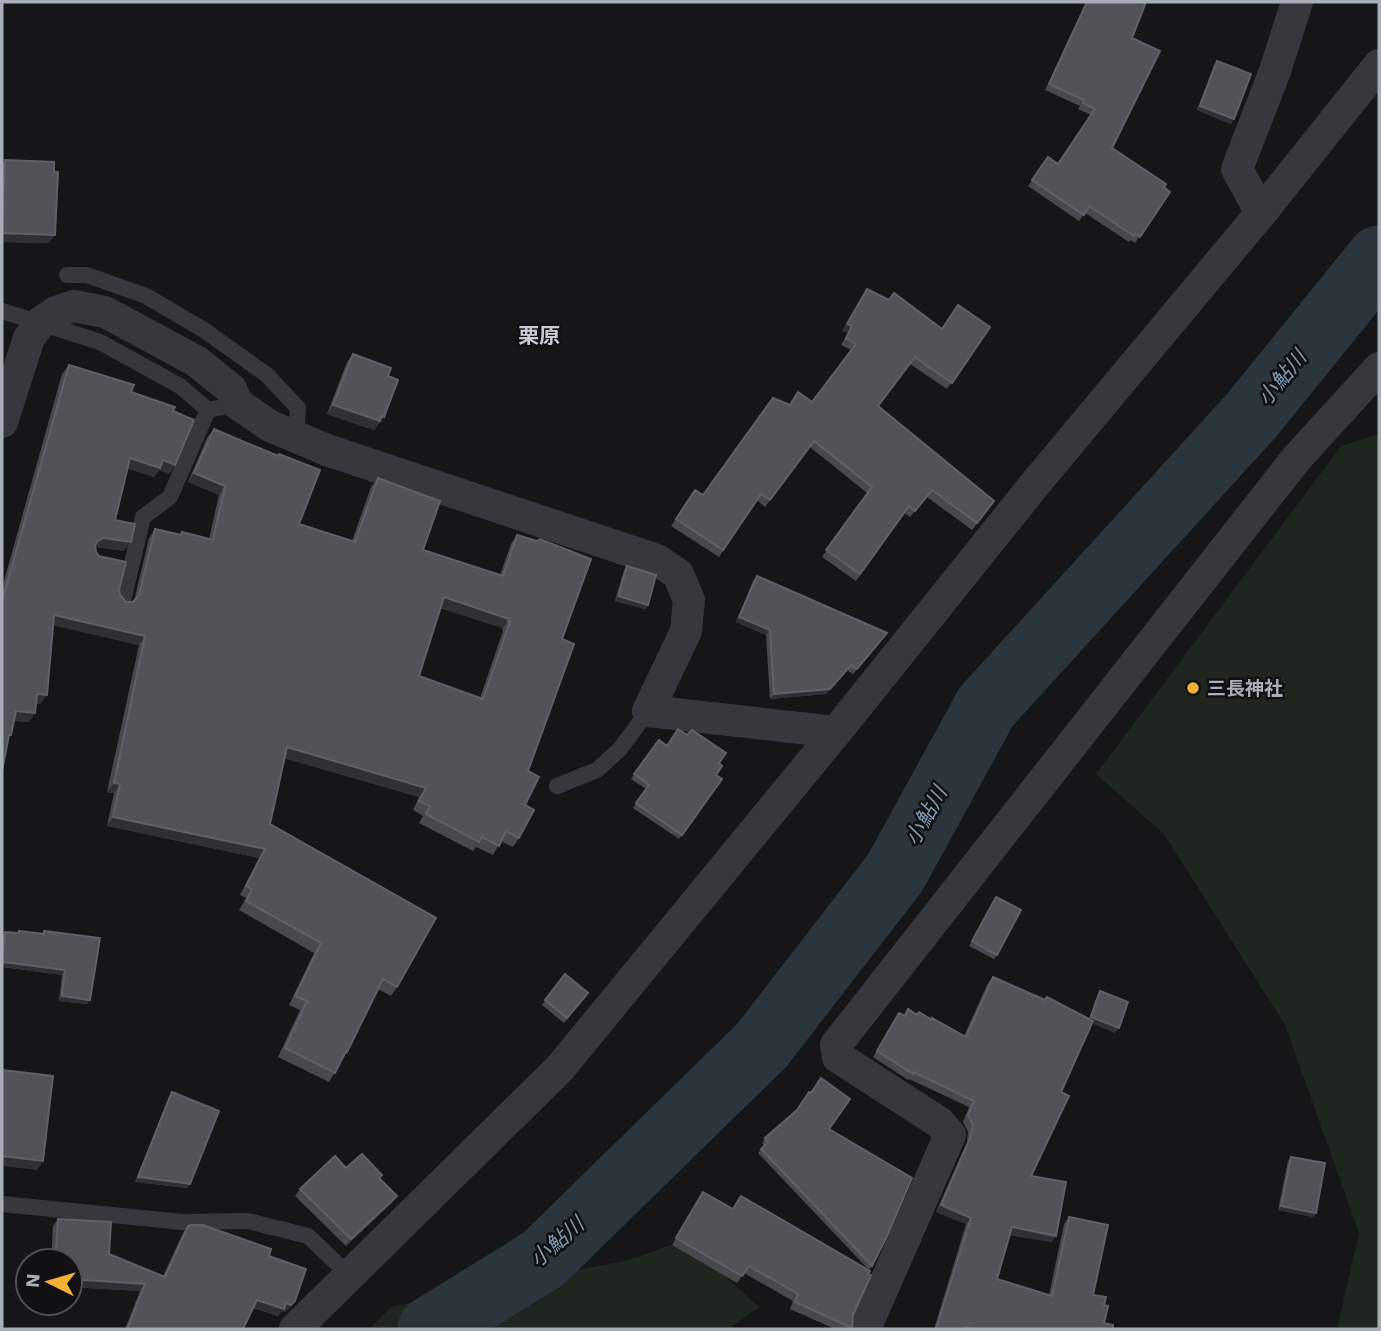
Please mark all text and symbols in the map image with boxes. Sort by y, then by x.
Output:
district label: 栗原 [518,323,560,348]
water label: 小鮎川 [1252,344,1312,410]
place label: 三長神社 [1207,677,1283,700]
marker: 三長神社 [1185,680,1201,696]
water label: 小鮎川 [899,780,953,849]
water label: 小鮎川 [525,1210,590,1272]
north arrow [14,1247,84,1317]
text: N [20,1273,45,1289]

